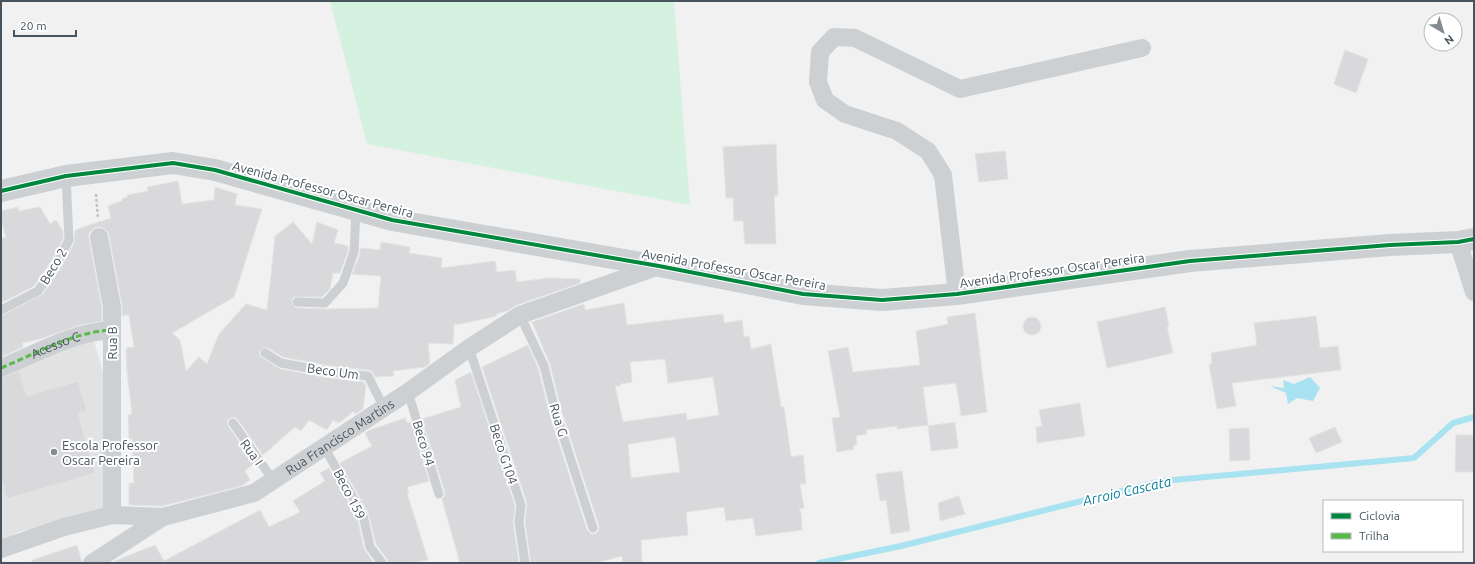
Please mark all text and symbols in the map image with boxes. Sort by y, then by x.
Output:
scale bar [14,12,76,38]
north arrow [1423,12,1463,52]
text: 20 m [20,19,47,32]
text: N [1442,33,1456,47]
street label: Avenida Professor Oscar Pereira [231,158,415,220]
street label: Beco 2 [37,246,69,286]
street label: Avenida Professor Oscar Pereira [641,246,827,292]
street label: Avenida Professor Oscar Pereira [959,250,1145,290]
street label: Rua B [105,326,119,360]
street label: Acesso C [29,329,81,361]
street label: Beco Um [306,360,360,382]
street label: Rua Francisco Martins [283,396,397,477]
street label: Rua G [547,402,571,438]
street label: Beco 94 [410,419,438,467]
street label: Beco G104 [488,422,520,486]
street label: Rua I [238,436,266,468]
place label: Escola Professor Oscar Pereira [62,438,158,467]
marker: Escola Professor Oscar Pereira [49,447,59,457]
street label: Beco 159 [332,467,368,521]
water label: Arroio Cascata [1080,473,1173,509]
legend [1323,500,1463,552]
text: Ciclovia [1359,509,1400,522]
text: Trilha [1359,529,1389,542]

